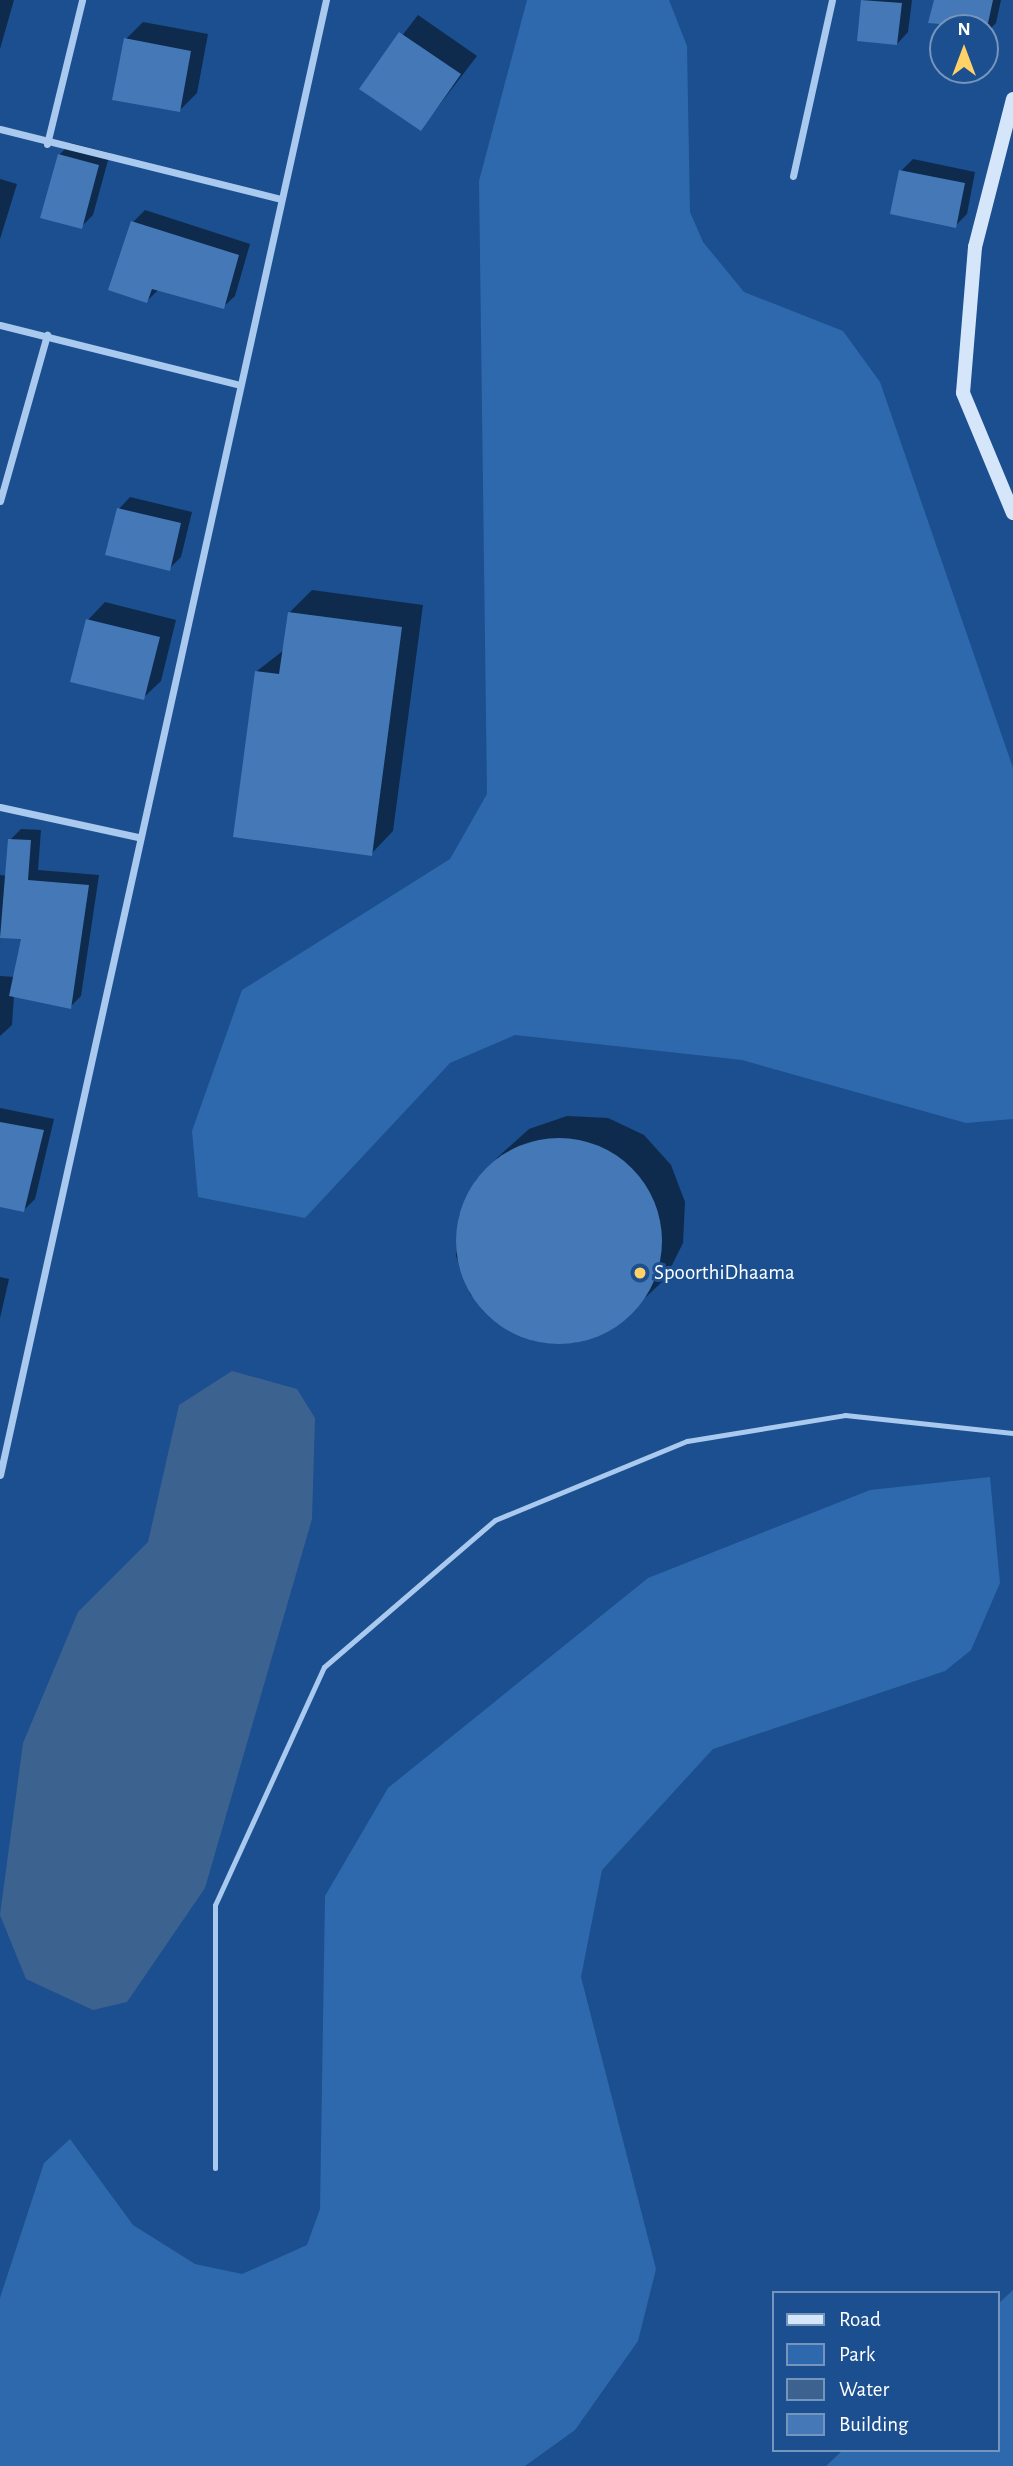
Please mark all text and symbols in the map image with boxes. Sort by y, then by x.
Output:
north arrow [929,14,999,84]
text: N [957,20,971,39]
place label: SpoorthiDhaama [654,1260,795,1286]
marker: SpoorthiDhaama [632,1265,648,1281]
legend [772,2291,999,2452]
text: Road [839,2309,881,2330]
text: Park [839,2344,875,2365]
text: Water [839,2379,889,2400]
text: Building [839,2414,908,2435]

